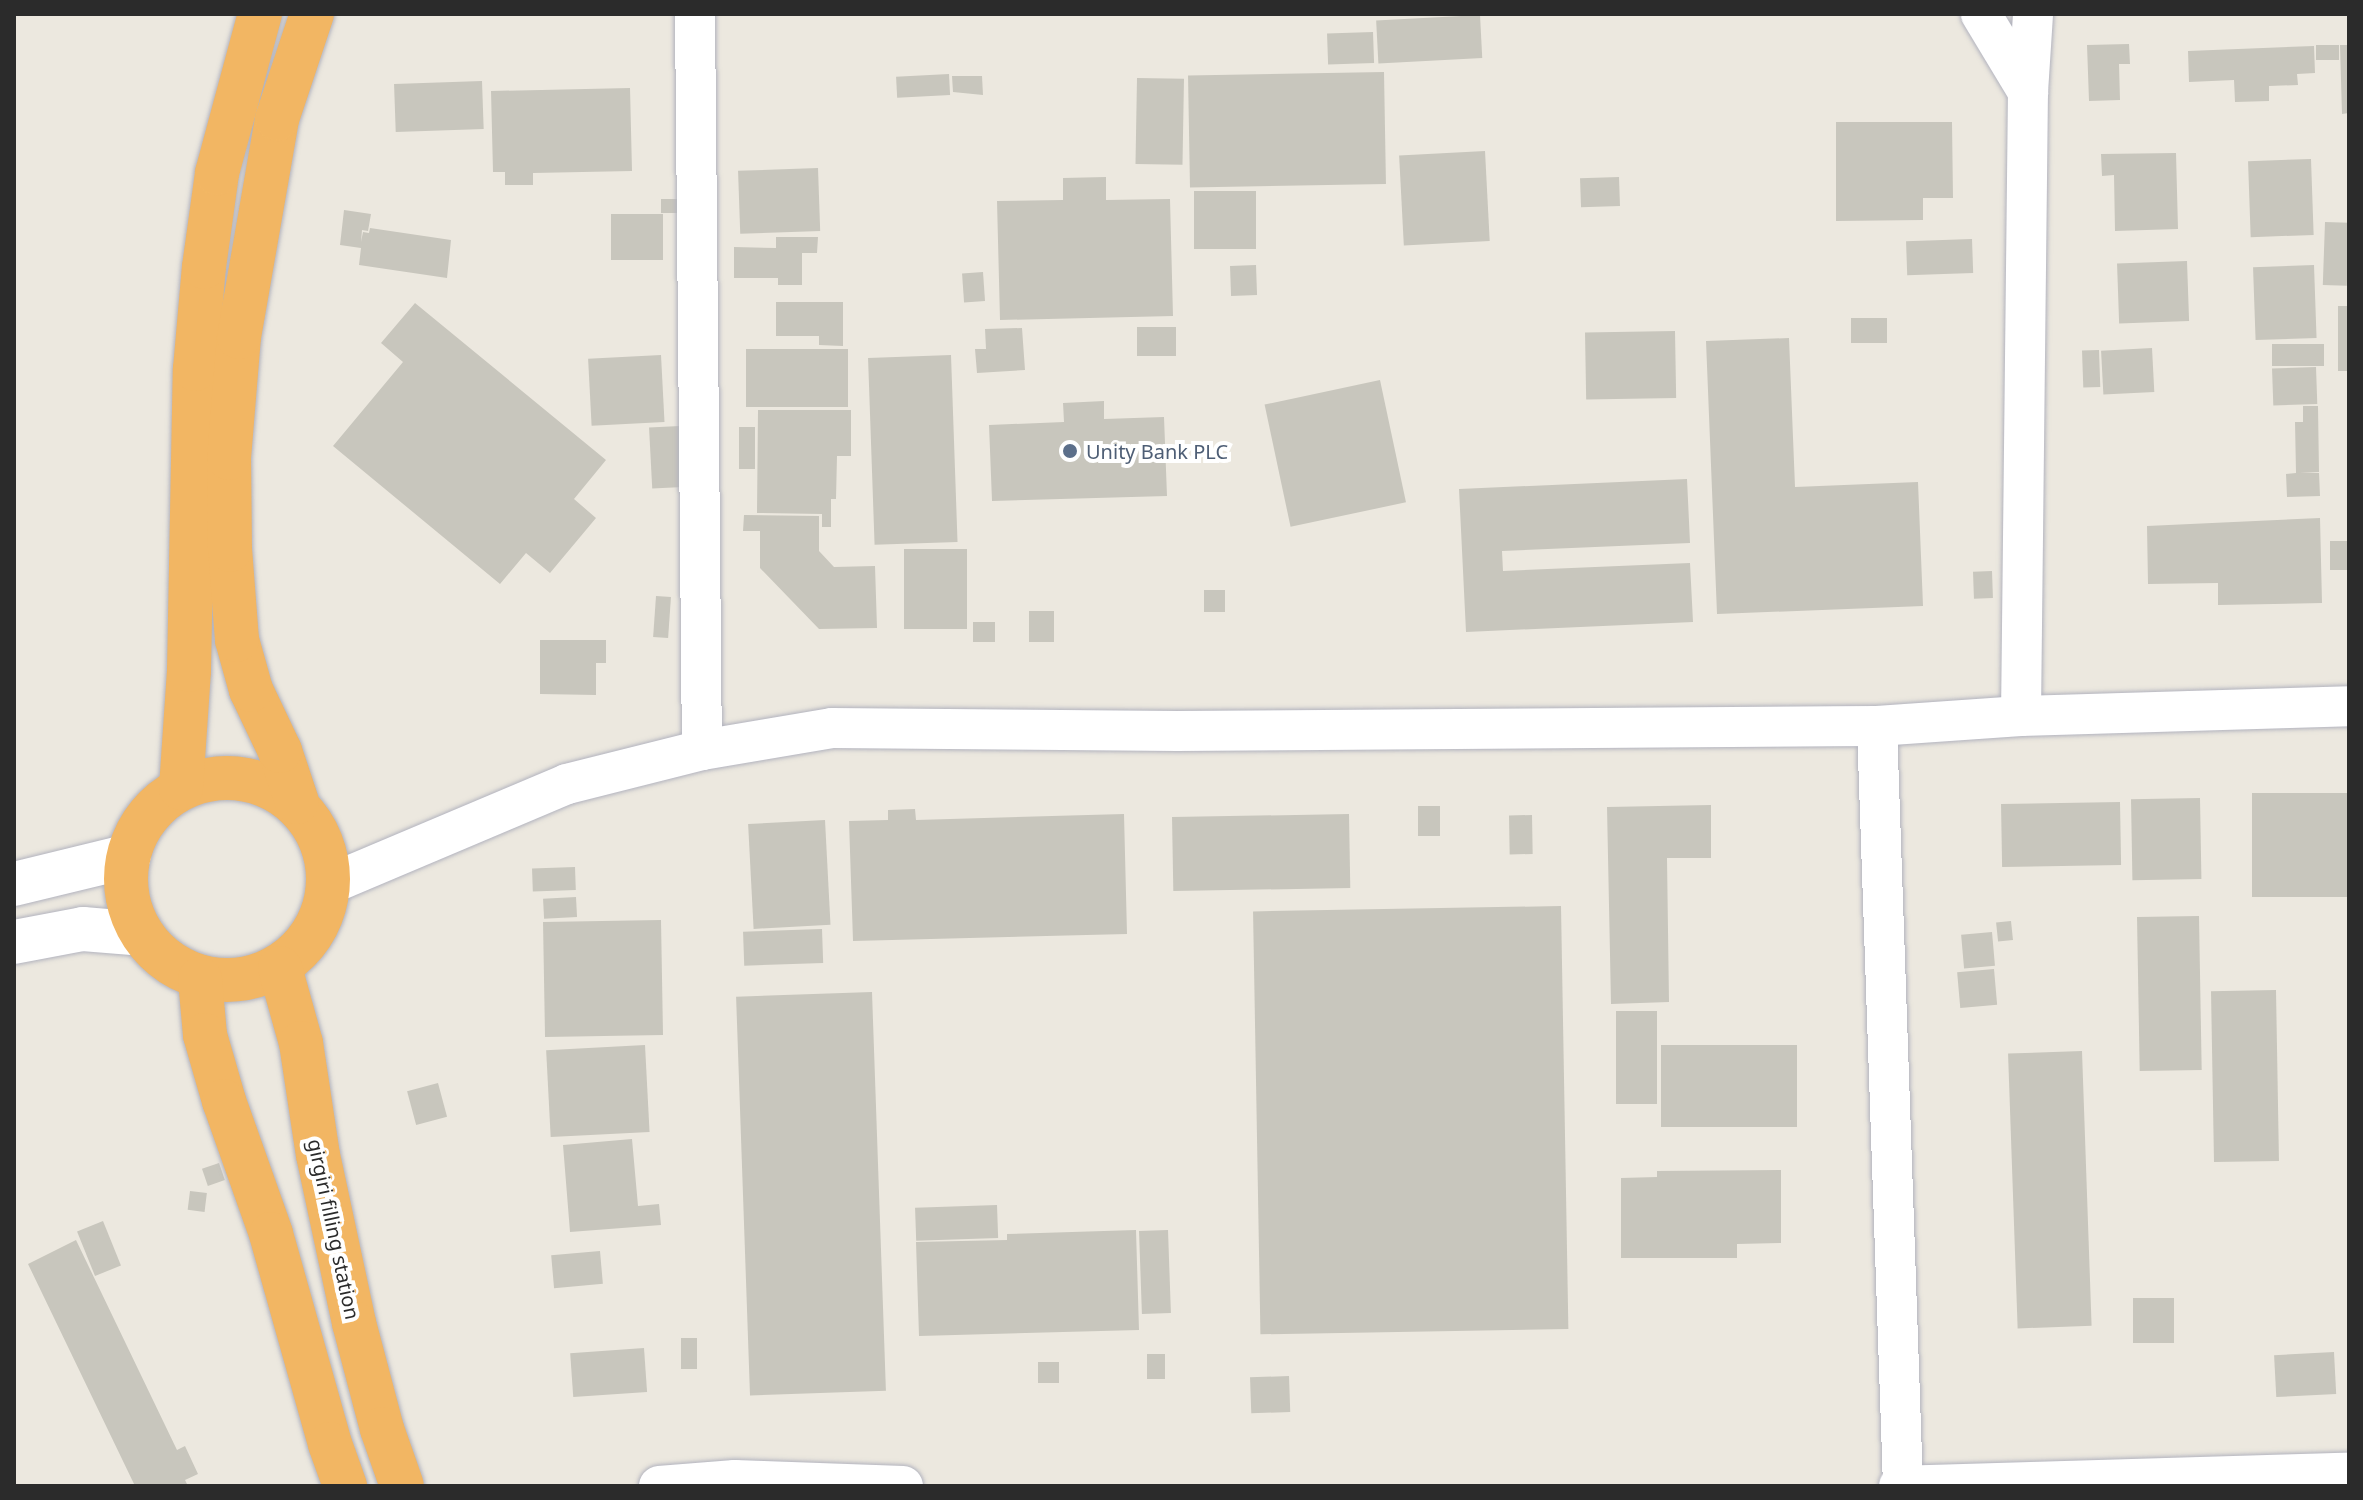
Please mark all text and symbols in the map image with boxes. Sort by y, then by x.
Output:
place label: Unity Bank PLC [1086,439,1228,463]
marker: Unity Bank PLC [1061,442,1079,460]
street label: girgiri filling station [303,1137,365,1321]

